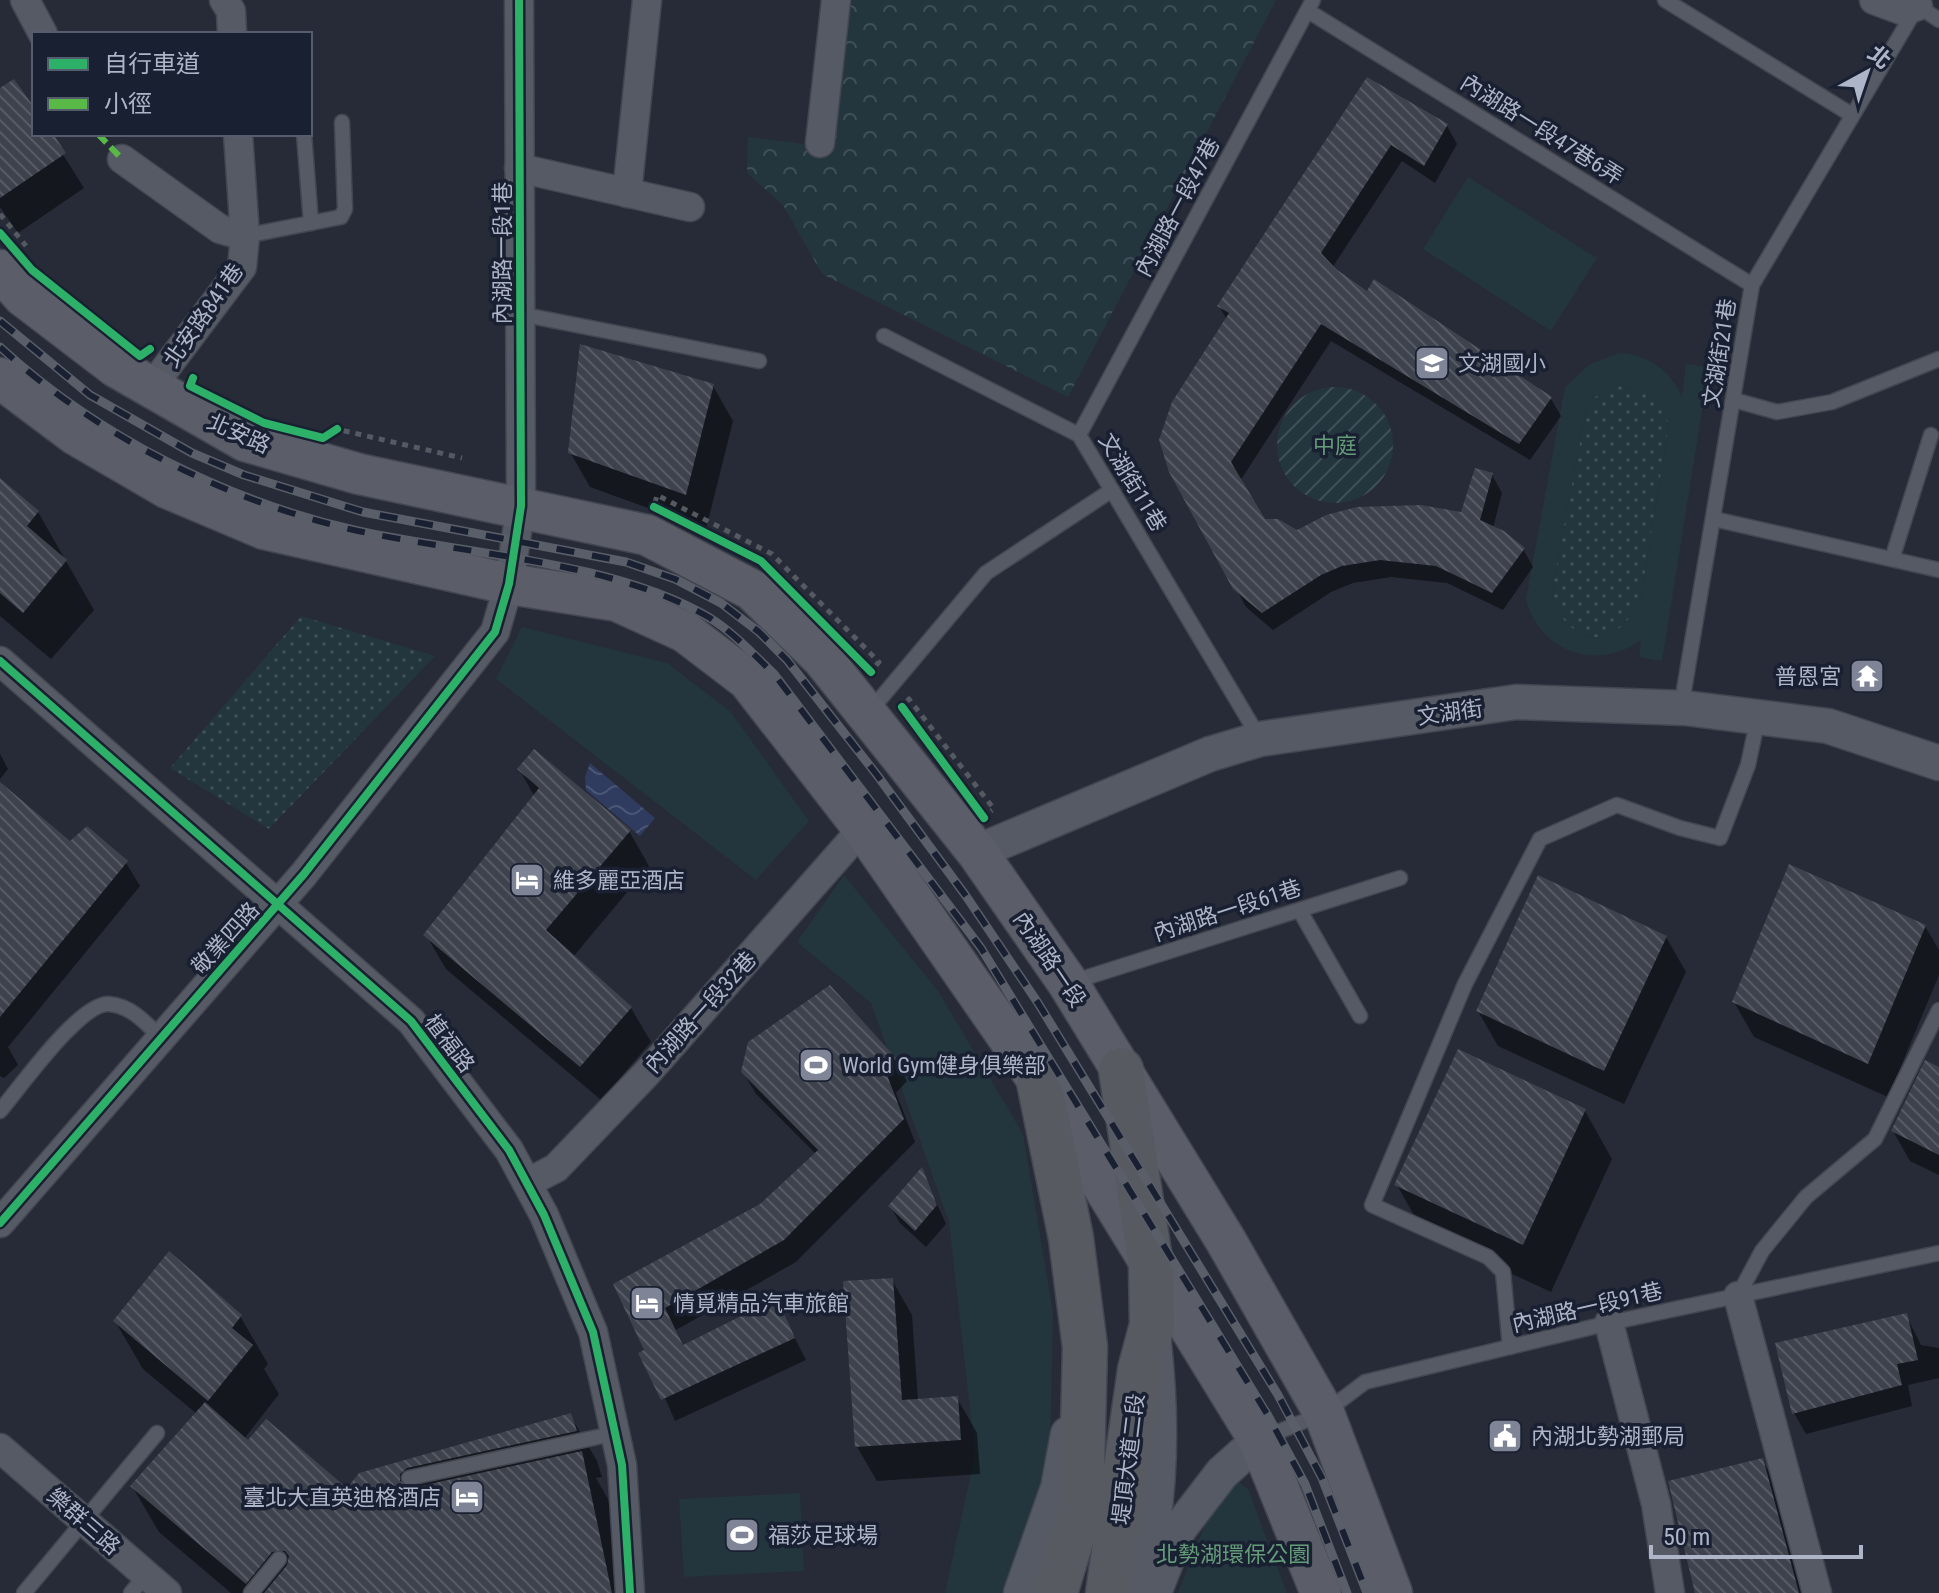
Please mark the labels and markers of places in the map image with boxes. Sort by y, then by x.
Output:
school or university icon: 文湖國小 [1413,344,1451,382]
place label: 文湖國小 [1458,351,1546,376]
temple icon: 普恩宮 [1848,657,1886,695]
place label: 普恩宮 [1775,664,1841,689]
hotel icon: 維多麗亞酒店 [508,861,546,899]
place label: 維多麗亞酒店 [553,868,685,893]
sports icon: World Gym健身俱樂部 [797,1046,835,1084]
place label: World Gym健身俱樂部 [842,1053,1046,1078]
hotel icon: 情覓精品汽車旅館 [628,1284,666,1322]
place label: 情覓精品汽車旅館 [673,1291,849,1316]
public building icon: 內湖北勢湖郵局 [1486,1417,1524,1455]
place label: 內湖北勢湖郵局 [1531,1424,1685,1449]
hotel icon: 臺北大直英迪格酒店 [448,1478,486,1516]
place label: 臺北大直英迪格酒店 [243,1485,441,1510]
sports icon: 福莎足球場 [723,1516,761,1554]
place label: 福莎足球場 [768,1523,878,1548]

